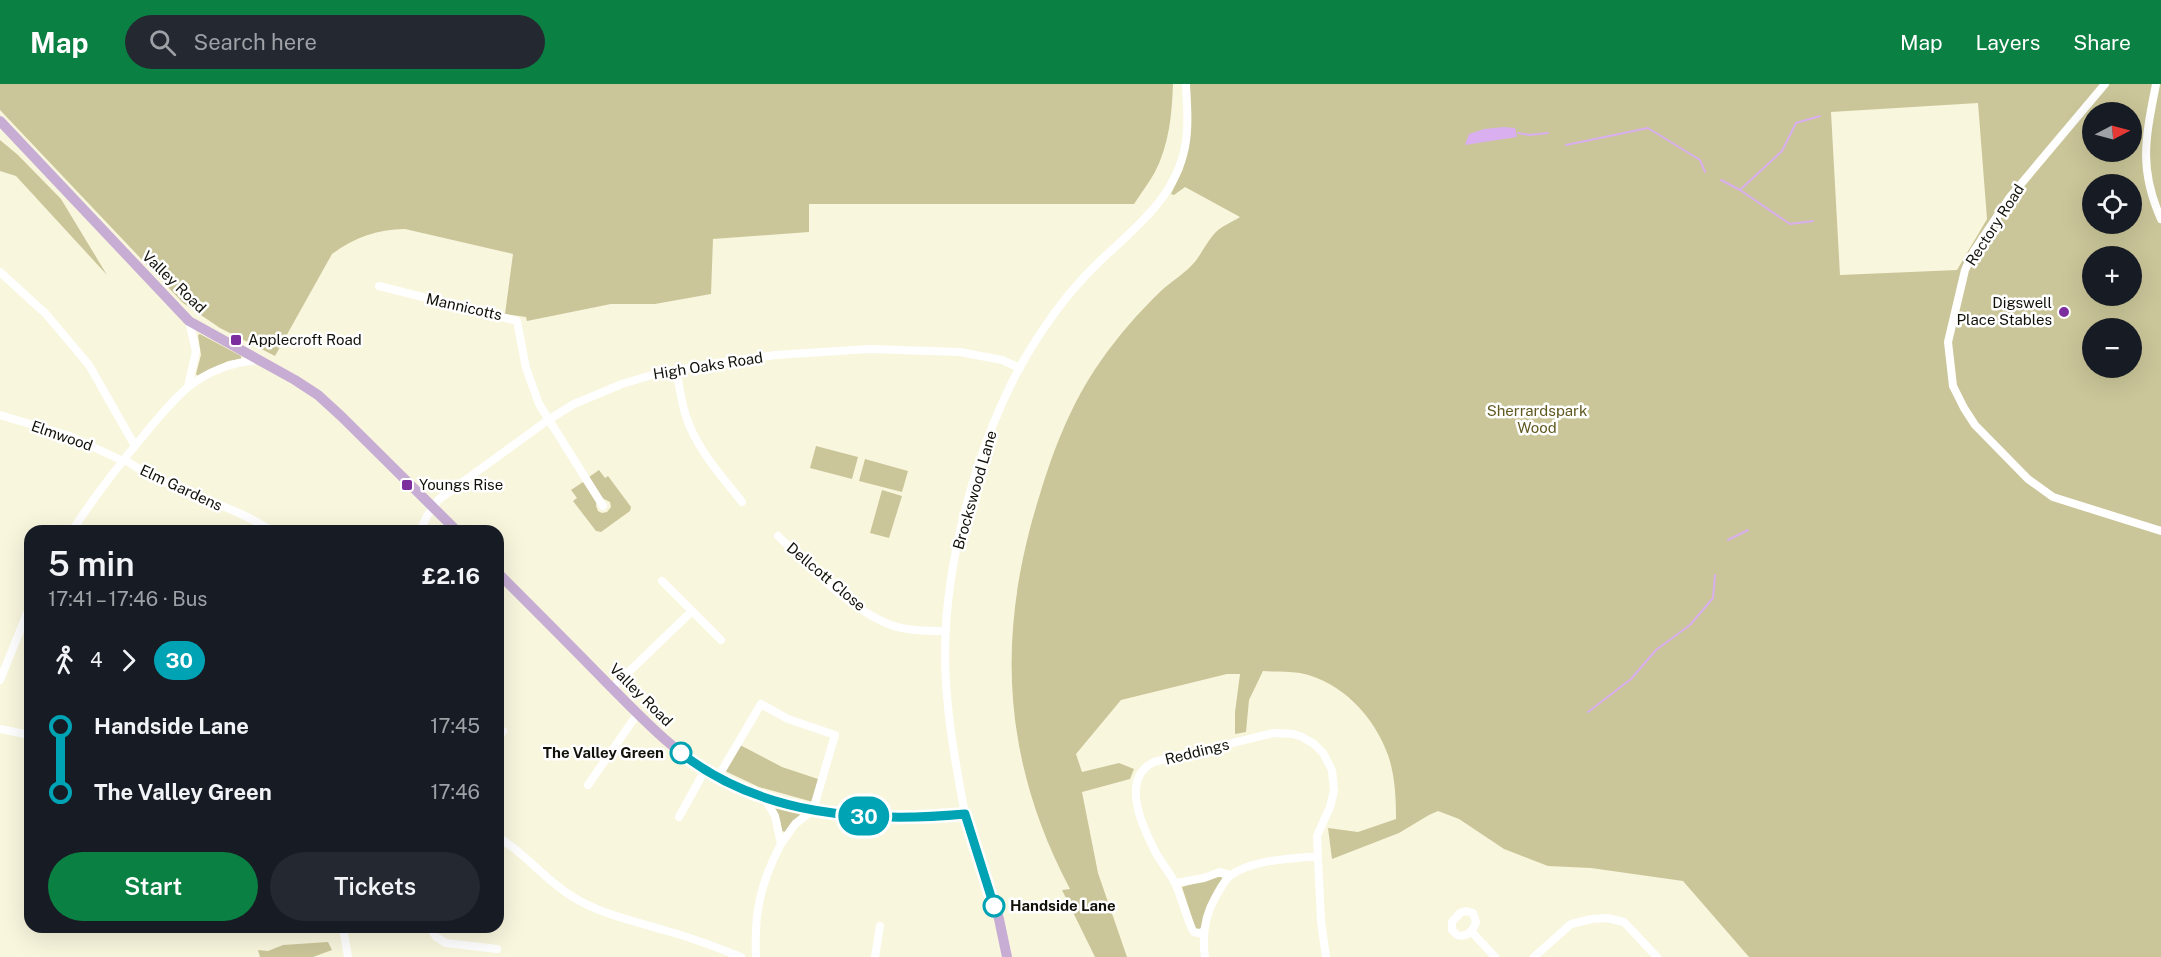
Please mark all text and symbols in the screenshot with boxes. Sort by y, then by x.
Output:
search box [125,15,545,69]
text: Map [30,26,89,59]
icon: search [146,26,179,59]
text: Search here [194,29,317,55]
text: Map [1900,30,1943,55]
text: Layers [1976,30,2040,55]
text: Share [2073,30,2131,55]
north arrow [2082,102,2142,162]
map controls [2082,102,2142,378]
button: locate [2082,174,2142,234]
street label: Rectory Road [1962,181,2027,269]
button: + [2082,246,2142,306]
street label: Valley Road [139,247,210,316]
street label: Mannicotts [425,290,504,323]
place label: Digswell Place Stables [1957,294,2052,328]
marker: Digswell Place Stables [2057,305,2071,319]
button: − [2082,318,2142,378]
place label: Applecroft Road [248,331,362,348]
marker: Applecroft Road [229,333,243,347]
street label: High Oaks Road [652,348,764,383]
park label: Sherrardspark Wood [1487,402,1587,436]
street label: Elmwood [29,417,95,454]
street label: Brockswood Lane [949,428,1000,551]
street label: Elm Gardens [137,461,225,514]
place label: Youngs Rise [419,476,503,493]
marker: Youngs Rise [400,478,414,492]
street label: Dellcott Close [784,539,869,614]
text: 5 min [48,545,135,583]
text: £2.16 [422,563,480,589]
text: 17:41 – 17:46 · Bus [48,587,207,611]
icon: walk [48,644,81,677]
icon: forward [112,644,145,677]
text: 4 [90,648,103,672]
text: 30 [166,648,193,673]
street label: Valley Road [606,660,676,730]
text: Handside Lane [94,713,249,739]
text: 17:45 [430,714,480,738]
street label: Reddings [1163,735,1231,768]
marker: The Valley Green [670,742,692,764]
place label: The Valley Green [543,744,664,761]
text: The Valley Green [94,779,272,805]
text: 17:46 [430,780,480,804]
line badge: 30 [837,796,891,836]
text: 30 [850,804,878,829]
button: Start [48,852,258,921]
button: Tickets [270,852,480,921]
marker: Handside Lane [983,895,1005,917]
place label: Handside Lane [1010,897,1116,914]

